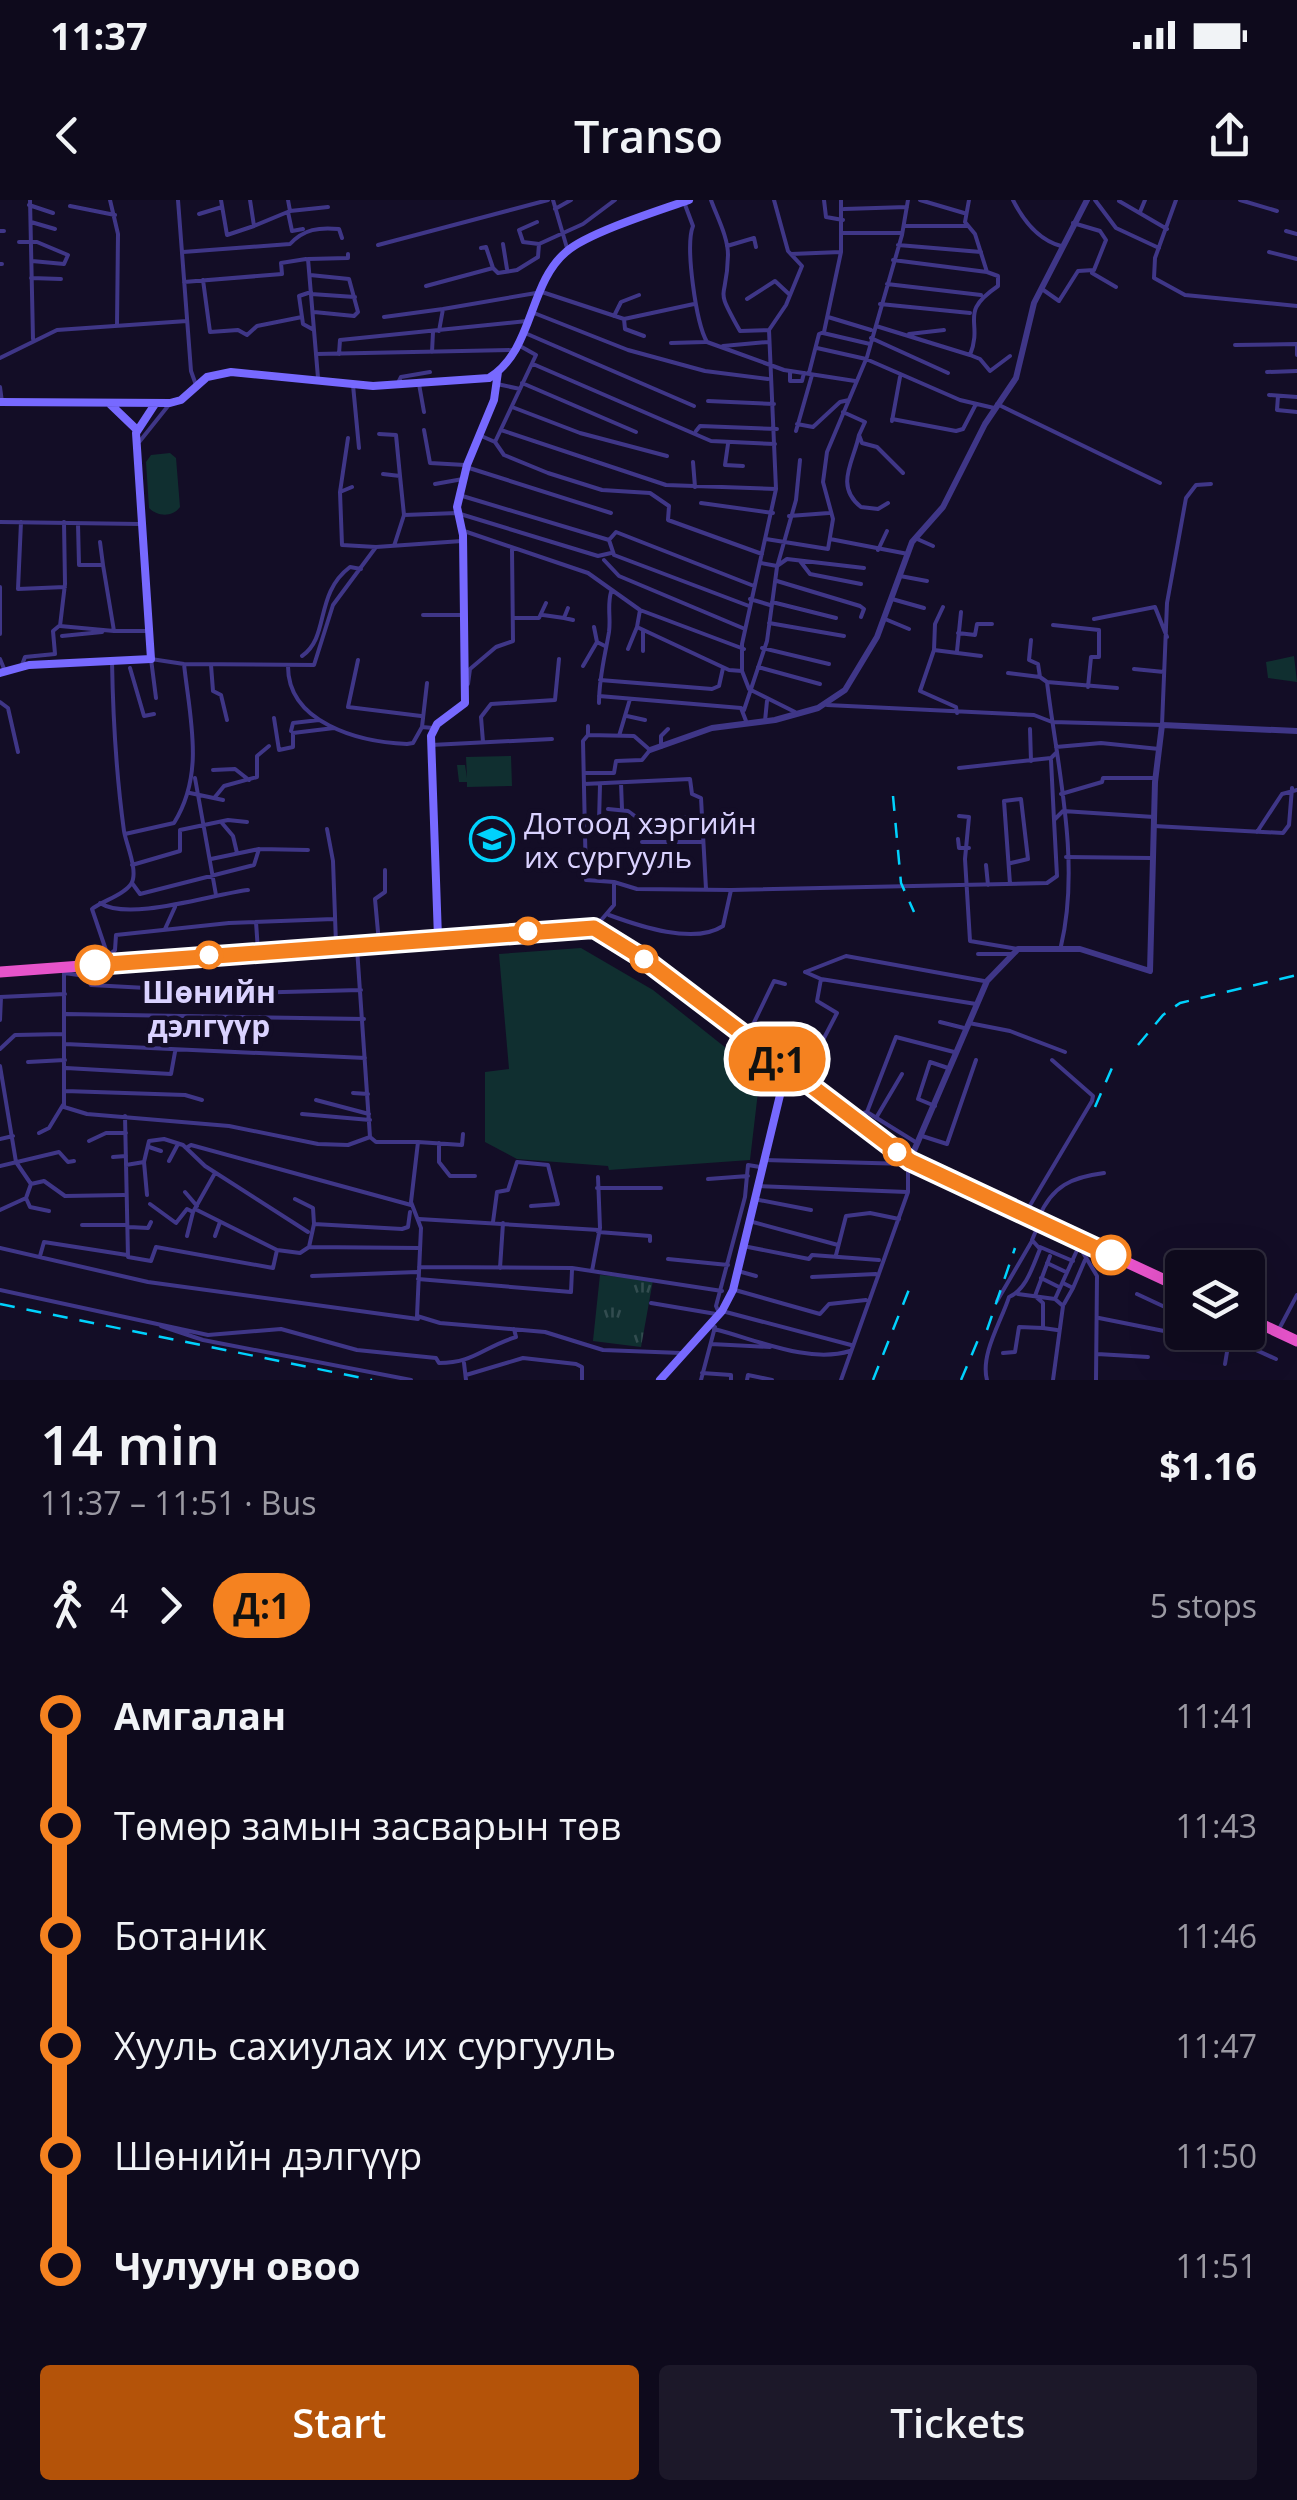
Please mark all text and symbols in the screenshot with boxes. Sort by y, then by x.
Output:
text: 11:37 [50,9,148,61]
text: Transo [574,105,723,166]
icon: back [40,108,95,163]
icon: share [1202,108,1257,163]
place label: Дотоод хэргийн их сургууль [524,802,757,877]
school or university icon: Дотоод хэргийн их сургууль [469,816,515,862]
unlabelled marker [515,918,541,944]
marker: Шөнийн дэлгүүр [196,942,222,968]
unlabelled marker [76,946,114,984]
unlabelled marker [631,946,657,972]
place label: Шөнийн дэлгүүр [142,971,276,1046]
line badge: Д:1 [720,1026,834,1092]
text: Д:1 [749,1036,805,1083]
unlabelled marker [884,1139,910,1165]
unlabelled marker [1092,1236,1130,1274]
map controls [1165,1250,1265,1350]
button: layers [1165,1250,1265,1350]
text: 14 min [40,1406,220,1481]
text: $1.16 [1159,1439,1257,1491]
text: 11:37 – 11:51 · Bus [40,1481,316,1524]
icon: walk [40,1578,95,1633]
icon: forward [143,1578,198,1633]
text: Д:1 [233,1582,290,1629]
text: 4 [110,1584,128,1627]
text: 5 stops [1150,1584,1257,1627]
text: Амгалан [114,1689,286,1741]
text: 11:41 [1175,1694,1257,1737]
text: Төмөр замын засварын төв [114,1799,622,1851]
text: 11:43 [1175,1804,1257,1847]
text: Ботаник [114,1909,267,1961]
text: 11:46 [1175,1914,1257,1957]
text: Хууль сахиулах их сургууль [114,2019,616,2071]
text: 11:47 [1175,2024,1257,2067]
text: Шөнийн дэлгүүр [114,2129,422,2181]
text: 11:50 [1175,2134,1257,2177]
text: Чулуун овоо [114,2239,361,2291]
text: 11:51 [1175,2244,1257,2287]
button: Start [40,2365,639,2480]
button: Tickets [659,2365,1257,2480]

